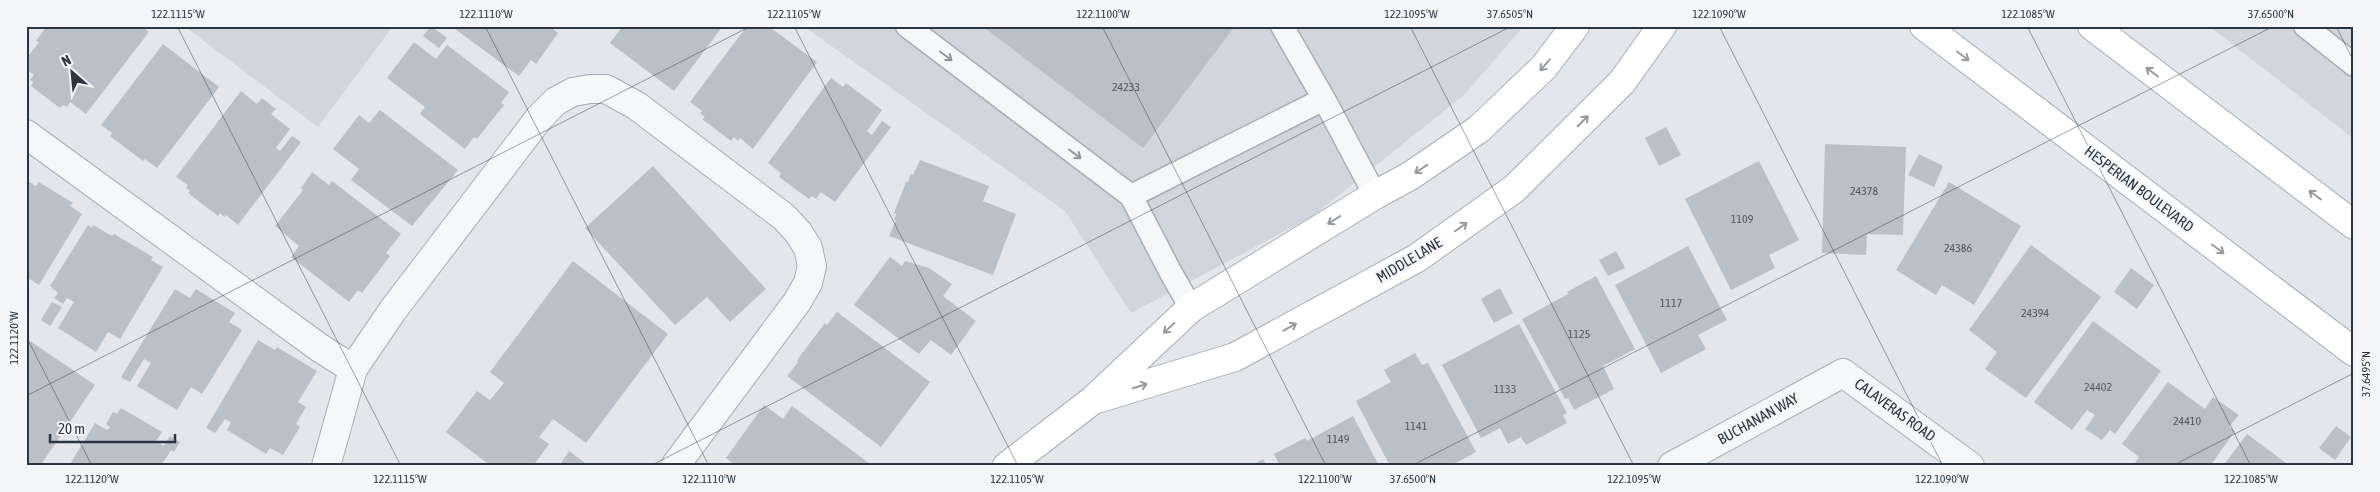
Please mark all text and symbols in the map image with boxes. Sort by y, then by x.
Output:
text: 122.1115°W [151,7,205,21]
text: 122.1110°W [459,7,513,21]
text: 122.1105°W [767,7,821,21]
text: 122.1100°W [1076,7,1130,21]
text: 122.1095°W [1384,7,1438,21]
text: 37.6505°N [1487,7,1533,21]
text: 122.1090°W [1692,7,1746,21]
text: 122.1085°W [2001,7,2055,21]
text: 37.6500°N [2248,7,2294,21]
north arrow [48,48,98,98]
one-way arrow [939,50,952,61]
one-way arrow [1956,50,1969,61]
text: N [59,51,73,69]
one-way arrow [1539,58,1551,71]
one-way arrow [2145,67,2159,77]
house number: 24233 [1112,80,1140,94]
one-way arrow [1577,114,1589,127]
street label: HESPERIAN BOULEVARD [2081,142,2197,235]
one-way arrow [1068,149,1082,159]
one-way arrow [1414,164,1428,174]
house number: 24378 [1850,184,1878,198]
one-way arrow [2309,190,2322,201]
house number: 1109 [1731,212,1754,226]
one-way arrow [1327,216,1341,226]
one-way arrow [1453,222,1467,232]
street label: MIDDLE LANE [1373,233,1445,286]
house number: 24386 [1944,241,1972,255]
one-way arrow [2211,244,2225,254]
house number: 1117 [1660,296,1683,310]
house number: 24394 [2021,306,2049,320]
text: 122.1120°W [7,311,21,365]
one-way arrow [1283,321,1297,331]
one-way arrow [1163,322,1176,334]
house number: 1125 [1568,327,1590,341]
text: 37.6495°N [2359,351,2373,397]
street label: CALAVERAS ROAD [1852,375,1939,445]
house number: 24402 [2084,380,2112,394]
one-way arrow [1132,381,1147,390]
house number: 1133 [1494,382,1516,396]
street label: BUCHANAN WAY [1714,389,1801,448]
scale bar [50,412,175,444]
house number: 24410 [2173,414,2201,428]
house number: 1141 [1405,419,1428,433]
text: 20 m [58,420,85,437]
house number: 1149 [1327,432,1350,446]
text: 122.1120°W [65,472,119,486]
text: 122.1115°W [373,472,427,486]
text: 122.1110°W [682,472,736,486]
text: 122.1105°W [990,472,1044,486]
text: 122.1100°W [1298,472,1352,486]
text: 37.6500°N [1390,472,1436,486]
text: 122.1095°W [1607,472,1661,486]
text: 122.1090°W [1915,472,1969,486]
text: 122.1085°W [2224,472,2278,486]

